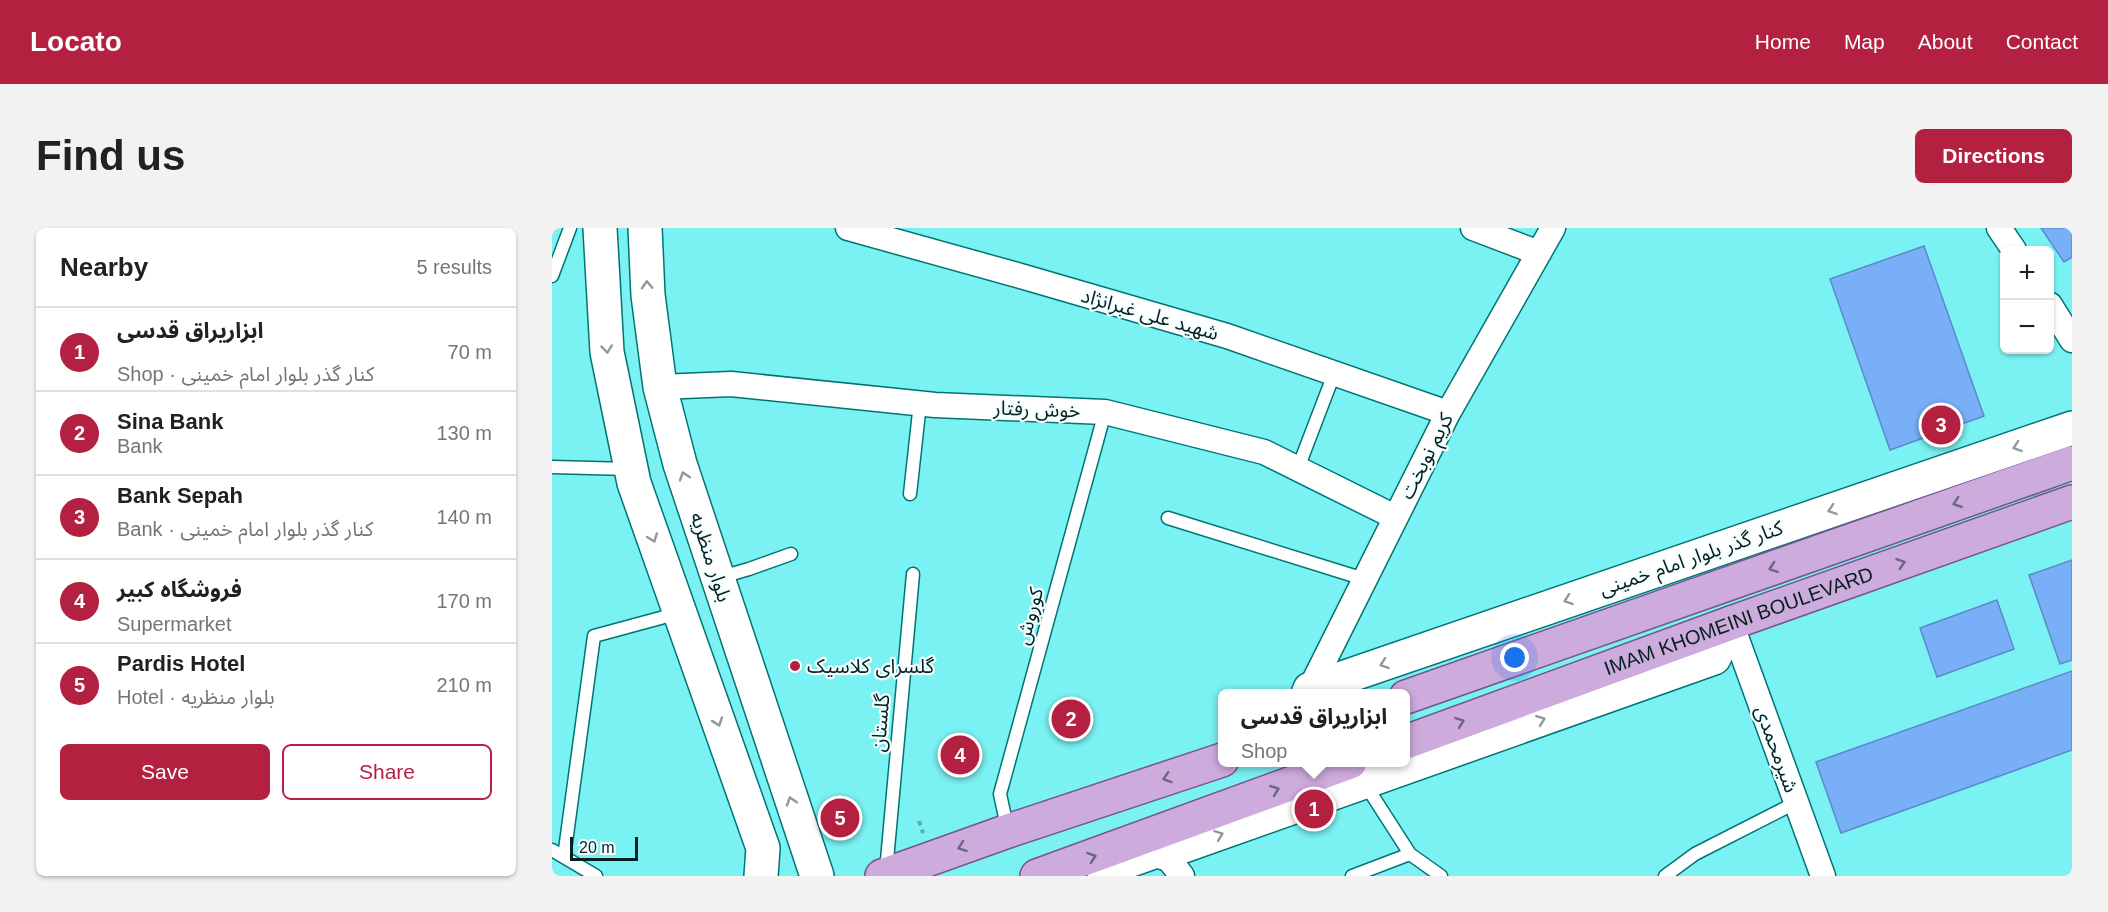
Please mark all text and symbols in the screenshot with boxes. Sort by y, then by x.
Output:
text: Locato [30,26,122,57]
text: Home [1755,30,1811,53]
text: Map [1844,30,1885,53]
text: About [1918,30,1973,53]
text: Contact [2006,30,2078,53]
button: Directions [1915,129,2072,183]
text: Find us [36,132,185,179]
map controls [2000,246,2054,354]
button: + [2000,246,2054,300]
text: Nearby [60,252,148,282]
text: 5 results [416,256,492,278]
one-way arrow [641,281,654,290]
street label: شهید علی غبرانژاد [1078,284,1221,345]
button: − [2000,300,2054,354]
text: ابزاریراق قدسی [117,318,264,343]
text: 1 [74,341,85,363]
text: 70 m [448,341,492,363]
one-way arrow [600,345,613,354]
text: Shop · کنار گذر بلوار امام خمینی [117,363,374,385]
street label: خوش رفتار [992,396,1081,423]
pin: 3 [1922,402,1960,448]
text: Sina Bank [117,409,223,434]
street label: کریم نوبخت [1395,409,1461,504]
text: 2 [74,422,85,444]
text: 130 m [436,422,492,444]
text: Bank [117,435,163,457]
one-way arrow [2012,439,2023,452]
one-way arrow [679,471,692,482]
text: Bank Sepah [117,483,243,508]
one-way arrow [1952,495,1963,508]
one-way arrow [1827,502,1838,515]
text: 3 [74,506,85,528]
text: 140 m [436,506,492,528]
street label: بلوار منظریه [685,509,736,605]
street label: کنار گذر بلوار امام خمینی [1596,516,1788,604]
text: Bank · کنار گذر بلوار امام خمینی [117,518,373,540]
one-way arrow [646,532,659,543]
one-way arrow [1895,557,1905,570]
one-way arrow [1769,560,1779,573]
street label: IMAM KHOMEINI BOULEVARD [1601,562,1876,679]
text: فروشگاه کبیر [117,577,242,602]
street label: کوروش [1011,584,1048,647]
text: 4 [74,590,85,612]
text: 170 m [436,590,492,612]
one-way arrow [1563,593,1574,606]
text: Supermarket [117,613,232,635]
your location [1500,643,1529,672]
text: Pardis Hotel [117,651,245,676]
place label: گلسرای کلاسیک [807,655,935,678]
one-way arrow [1379,656,1390,669]
marker: گلسرای کلاسیک [788,659,802,673]
text: 5 [74,674,85,696]
text: 210 m [436,674,492,696]
text: Hotel · بلوار منظریه [117,686,275,708]
popup [1218,689,1410,767]
street label: گلستان [867,692,895,753]
pin: 2 [1052,696,1090,742]
street label: شیرمحمدی [1750,703,1803,796]
text: ابزاریراق قدسی [1241,704,1387,729]
one-way arrow [1536,714,1546,727]
one-way arrow [711,716,724,727]
one-way arrow [1454,717,1465,729]
pin: 4 [940,732,980,778]
text: Shop [1241,740,1287,762]
button: Save [60,744,270,800]
button: Share [282,744,492,800]
one-way arrow [1162,771,1173,784]
one-way arrow [1269,785,1280,797]
pin: 1 [1294,786,1334,832]
one-way arrow [786,796,798,807]
pin: 5 [820,796,860,840]
one-way arrow [1213,829,1224,842]
scale bar [570,834,638,862]
text: 20 m [579,839,615,856]
one-way arrow [957,840,968,853]
one-way arrow [1086,851,1097,864]

